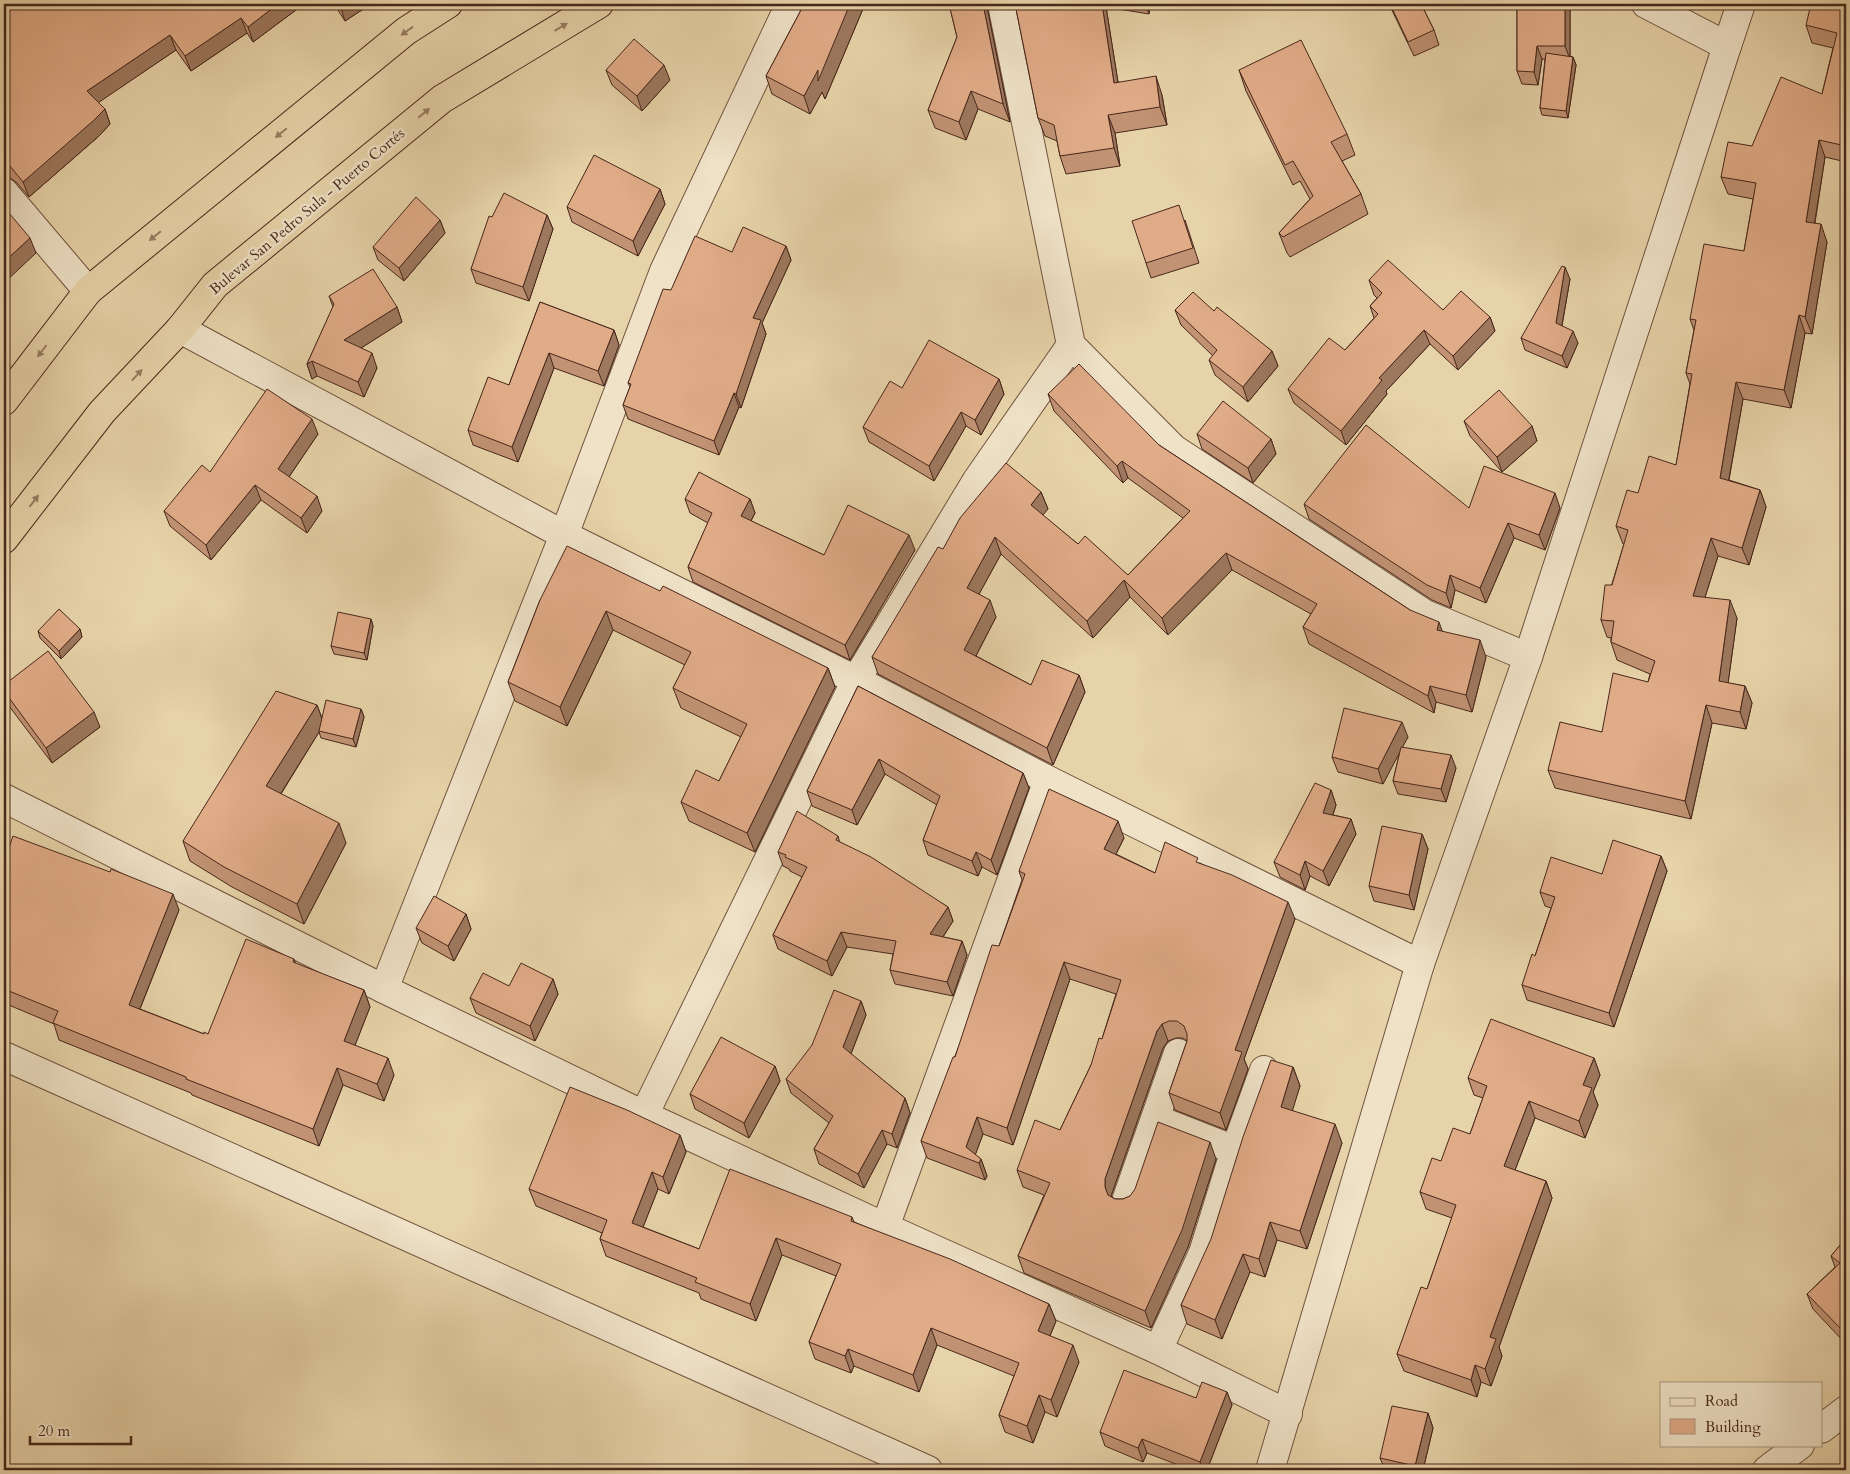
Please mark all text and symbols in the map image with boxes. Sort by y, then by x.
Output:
one-way arrow [554,22,567,31]
one-way arrow [400,26,414,36]
one-way arrow [417,108,430,119]
street label: Bulevar San Pedro Sula - Puerto Cortés [205,123,409,299]
one-way arrow [275,128,288,139]
one-way arrow [149,231,162,242]
one-way arrow [37,344,47,358]
one-way arrow [131,370,143,382]
one-way arrow [28,495,39,508]
legend [1660,1382,1822,1446]
text: Road [1705,1391,1738,1411]
scale bar [30,1414,131,1446]
text: Building [1705,1417,1761,1437]
text: 20 m [38,1421,70,1441]

